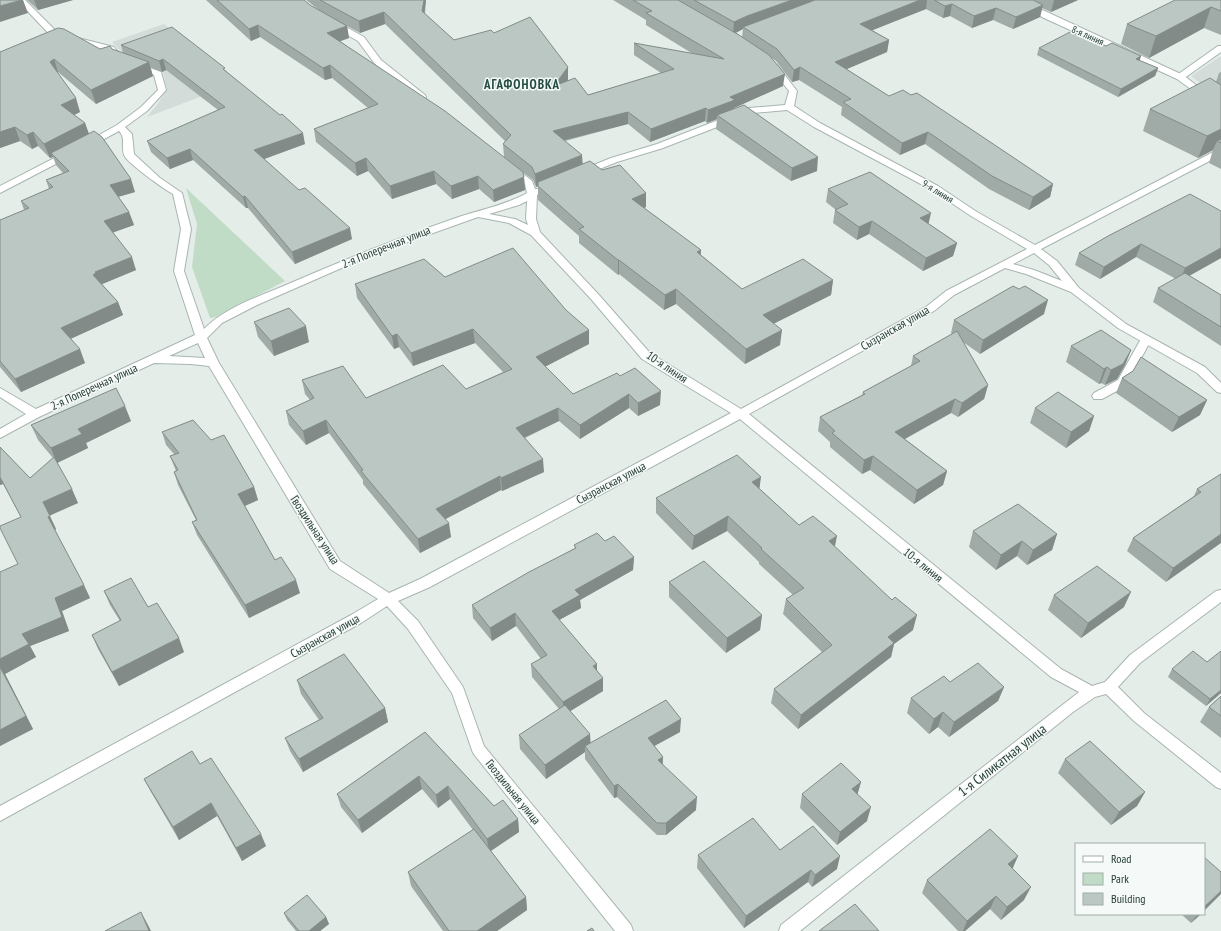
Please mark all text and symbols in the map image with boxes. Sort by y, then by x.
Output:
street label: 8-я линия [1069,23,1106,48]
district label: АГАФОНОВКА [483,76,560,93]
street label: 9-я линия [920,177,956,206]
street label: 2-я Поперечная улица [339,222,433,271]
street label: Сызранская улица [858,302,932,353]
street label: 10-я линия [644,347,691,386]
street label: 2-я Поперечная улица [48,360,140,413]
street label: Сызранская улица [573,458,648,507]
street label: Гвоздильная улица [288,492,343,567]
street label: 10-я линия [900,544,946,585]
street label: Сызранская улица [288,610,362,661]
street label: 1-я Силикатная улица [954,720,1050,800]
street label: Гвоздильная улица [483,756,544,827]
legend [1075,843,1205,915]
text: Road [1111,851,1131,866]
text: Park [1111,871,1129,886]
text: Building [1111,891,1146,906]

